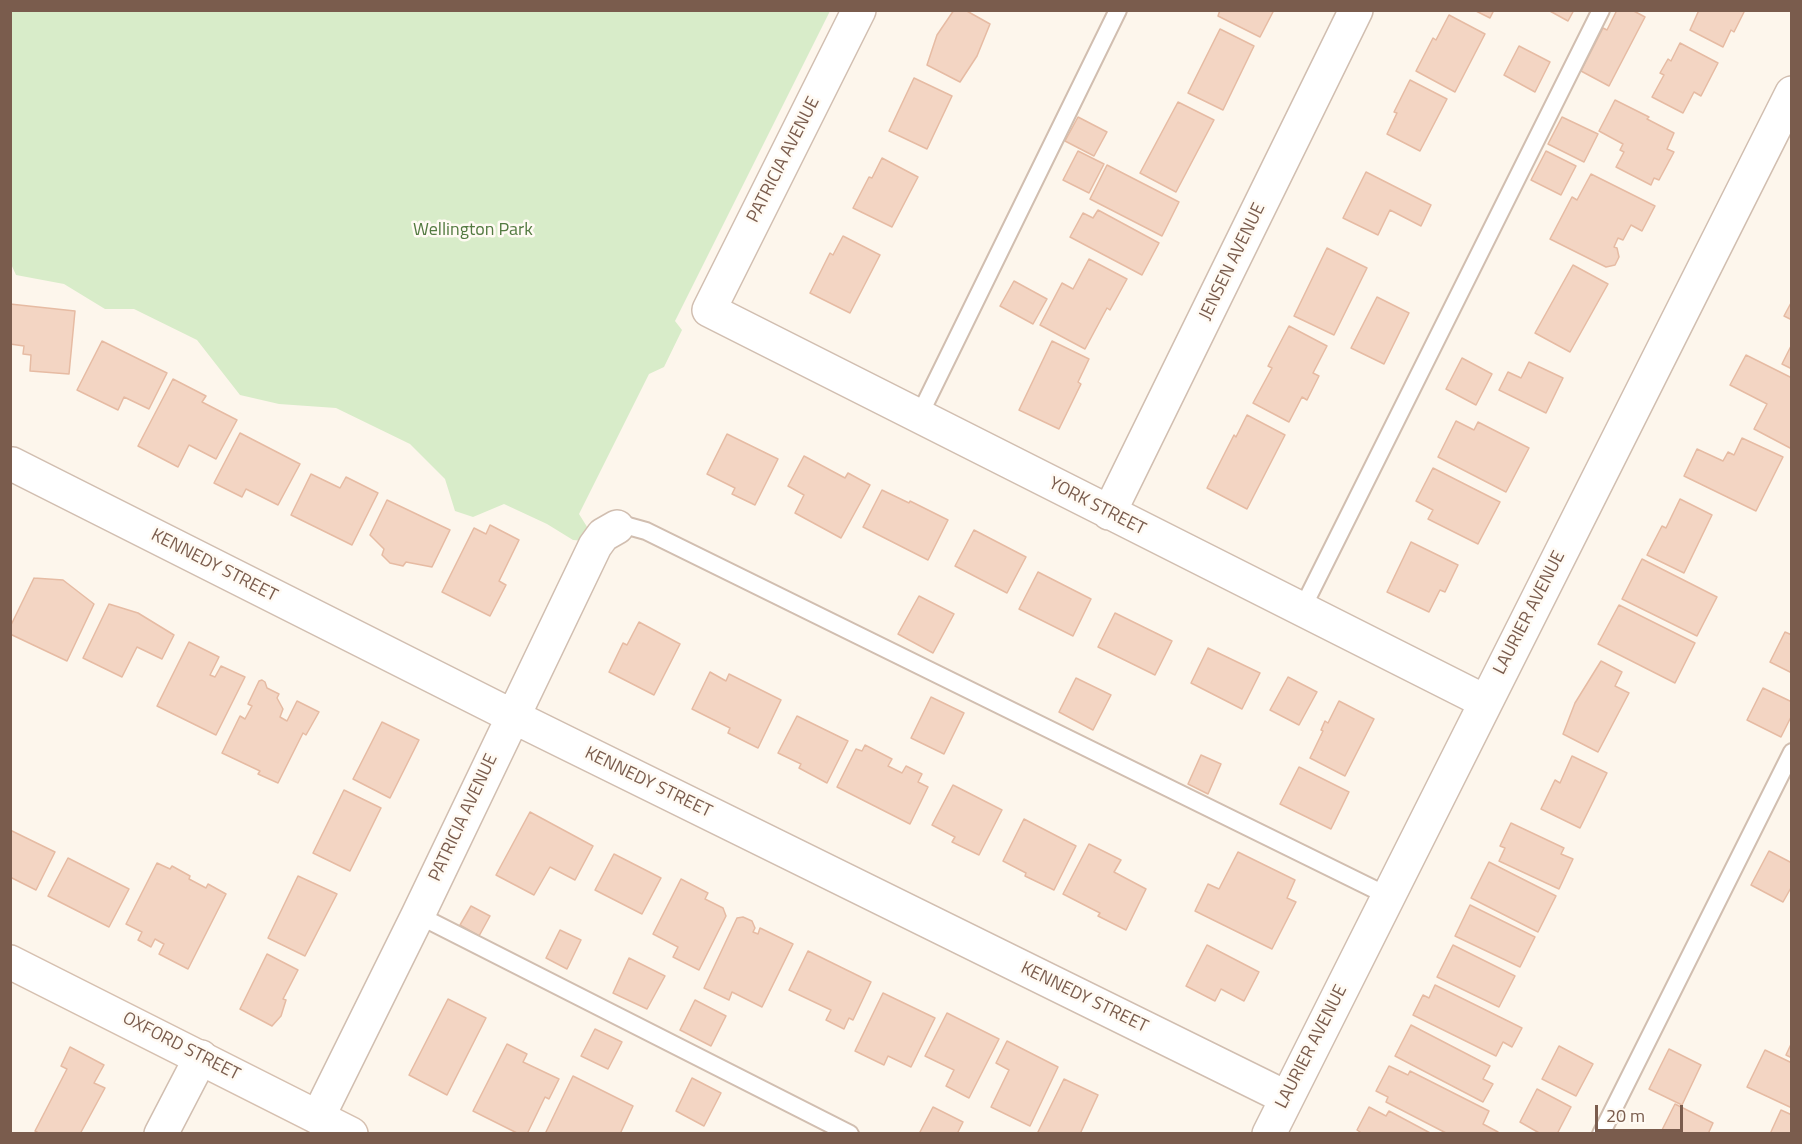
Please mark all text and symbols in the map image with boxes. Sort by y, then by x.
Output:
street label: PATRICIA AVENUE [743,94,825,226]
street label: JENSEN AVENUE [1195,200,1271,324]
park label: Wellington Park [413,220,533,242]
street label: YORK STREET [1045,473,1149,541]
street label: KENNEDY STREET [147,525,281,607]
street label: LAURIER AVENUE [1490,548,1570,678]
street label: KENNEDY STREET [581,743,715,823]
street label: PATRICIA AVENUE [425,751,503,885]
street label: KENNEDY STREET [1017,958,1151,1038]
street label: LAURIER AVENUE [1272,982,1352,1112]
street label: OXFORD STREET [119,1008,243,1086]
scale bar [1598,1093,1686,1131]
text: 20 m [1606,1102,1645,1129]

